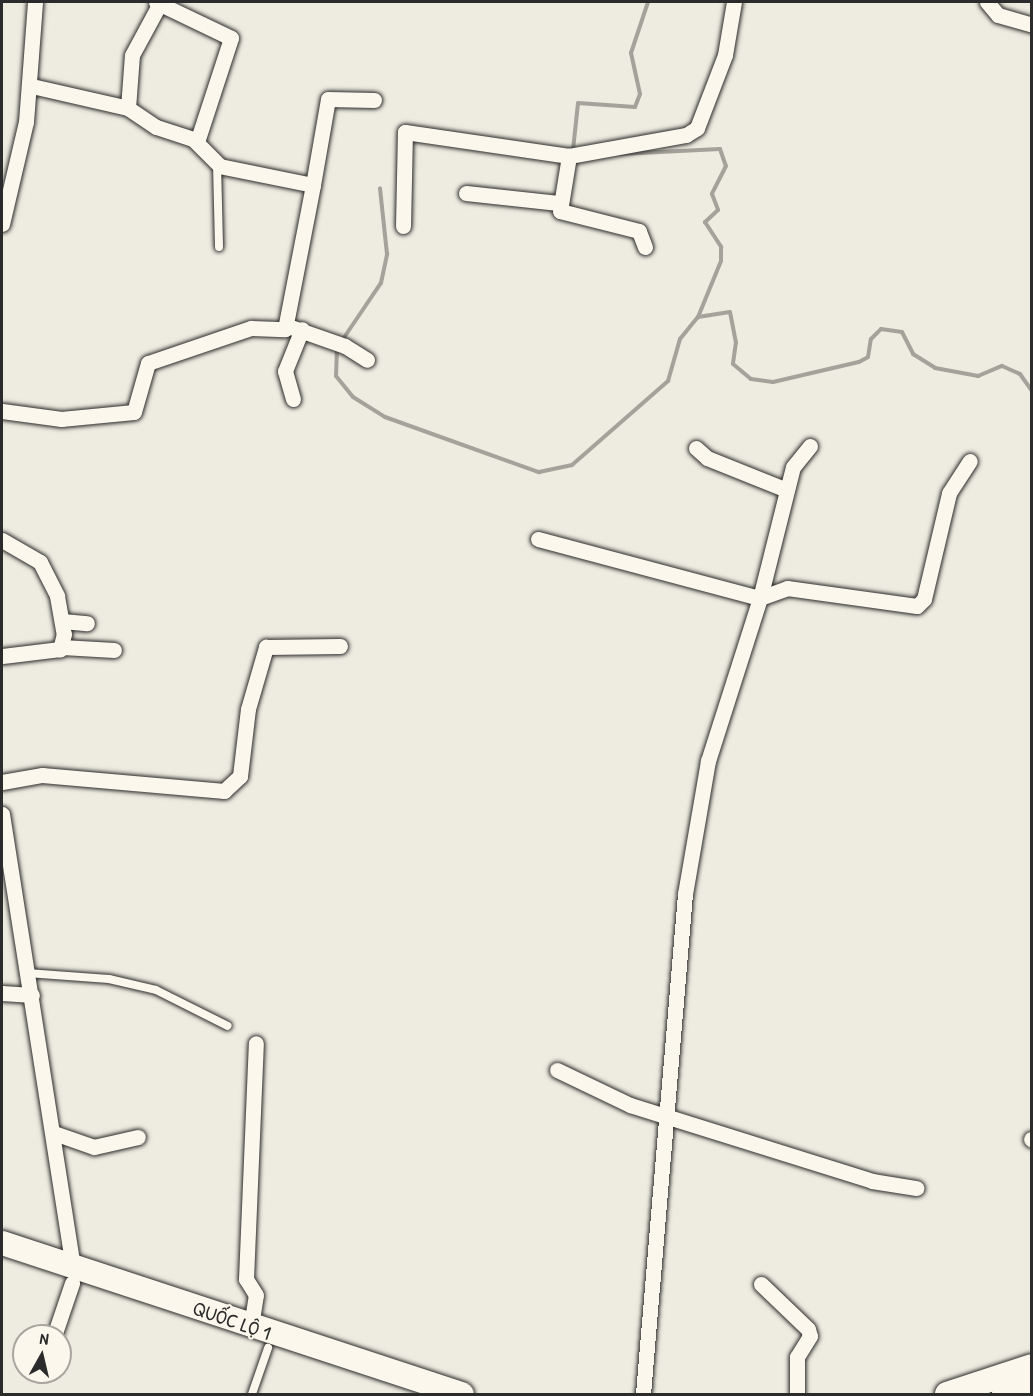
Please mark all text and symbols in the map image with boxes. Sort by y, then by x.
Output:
street label: QUỐC LỘ 1 [190,1295,274,1345]
north arrow [12,1324,72,1384]
text: N [38,1327,50,1350]

